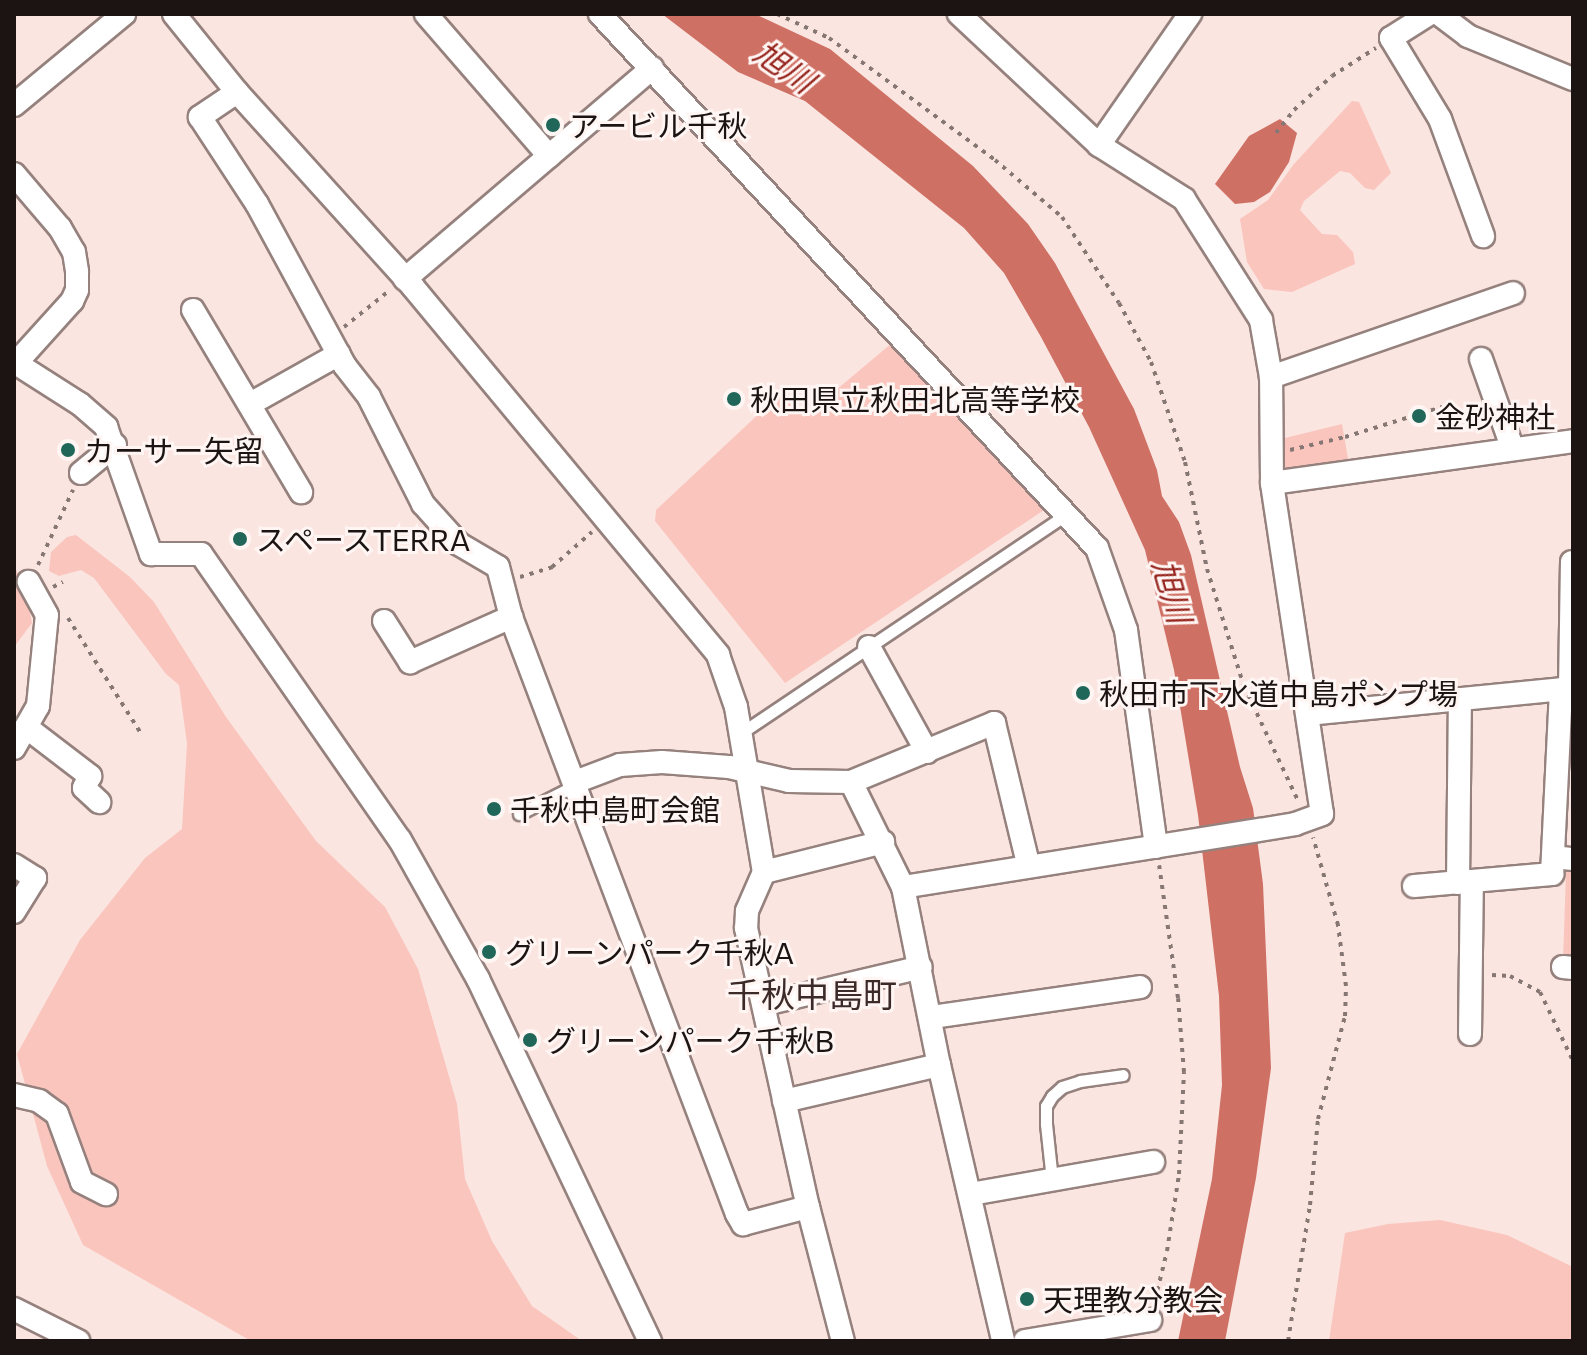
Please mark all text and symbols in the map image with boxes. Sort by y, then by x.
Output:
water label: 旭川 [748,32,822,100]
place label: アービル千秋 [569,107,747,143]
marker: アービル千秋 [544,116,562,134]
place label: 秋田県立秋田北高等学校 [750,381,1080,417]
marker: 秋田県立秋田北高等学校 [725,390,743,408]
place label: 金砂神社 [1435,398,1555,434]
marker: 金砂神社 [1410,407,1428,425]
place label: カーサー矢留 [84,432,264,468]
marker: カーサー矢留 [59,441,77,459]
place label: スペースTERRA [256,521,474,557]
marker: スペースTERRA [231,530,249,548]
water label: 旭川 [1146,555,1200,627]
place label: 秋田市下水道中島ポンプ場 [1099,675,1459,711]
marker: 秋田市下水道中島ポンプ場 [1074,684,1092,702]
place label: 千秋中島町会館 [510,791,720,827]
marker: 千秋中島町会館 [485,800,503,818]
place label: グリーンパーク千秋A [505,934,796,970]
marker: グリーンパーク千秋A [480,943,498,961]
district label: 千秋中島町 [727,974,897,1014]
place label: グリーンパーク千秋B [546,1022,835,1058]
marker: グリーンパーク千秋B [521,1031,539,1049]
place label: 天理教分教会 [1043,1281,1223,1317]
marker: 天理教分教会 [1018,1290,1036,1308]

